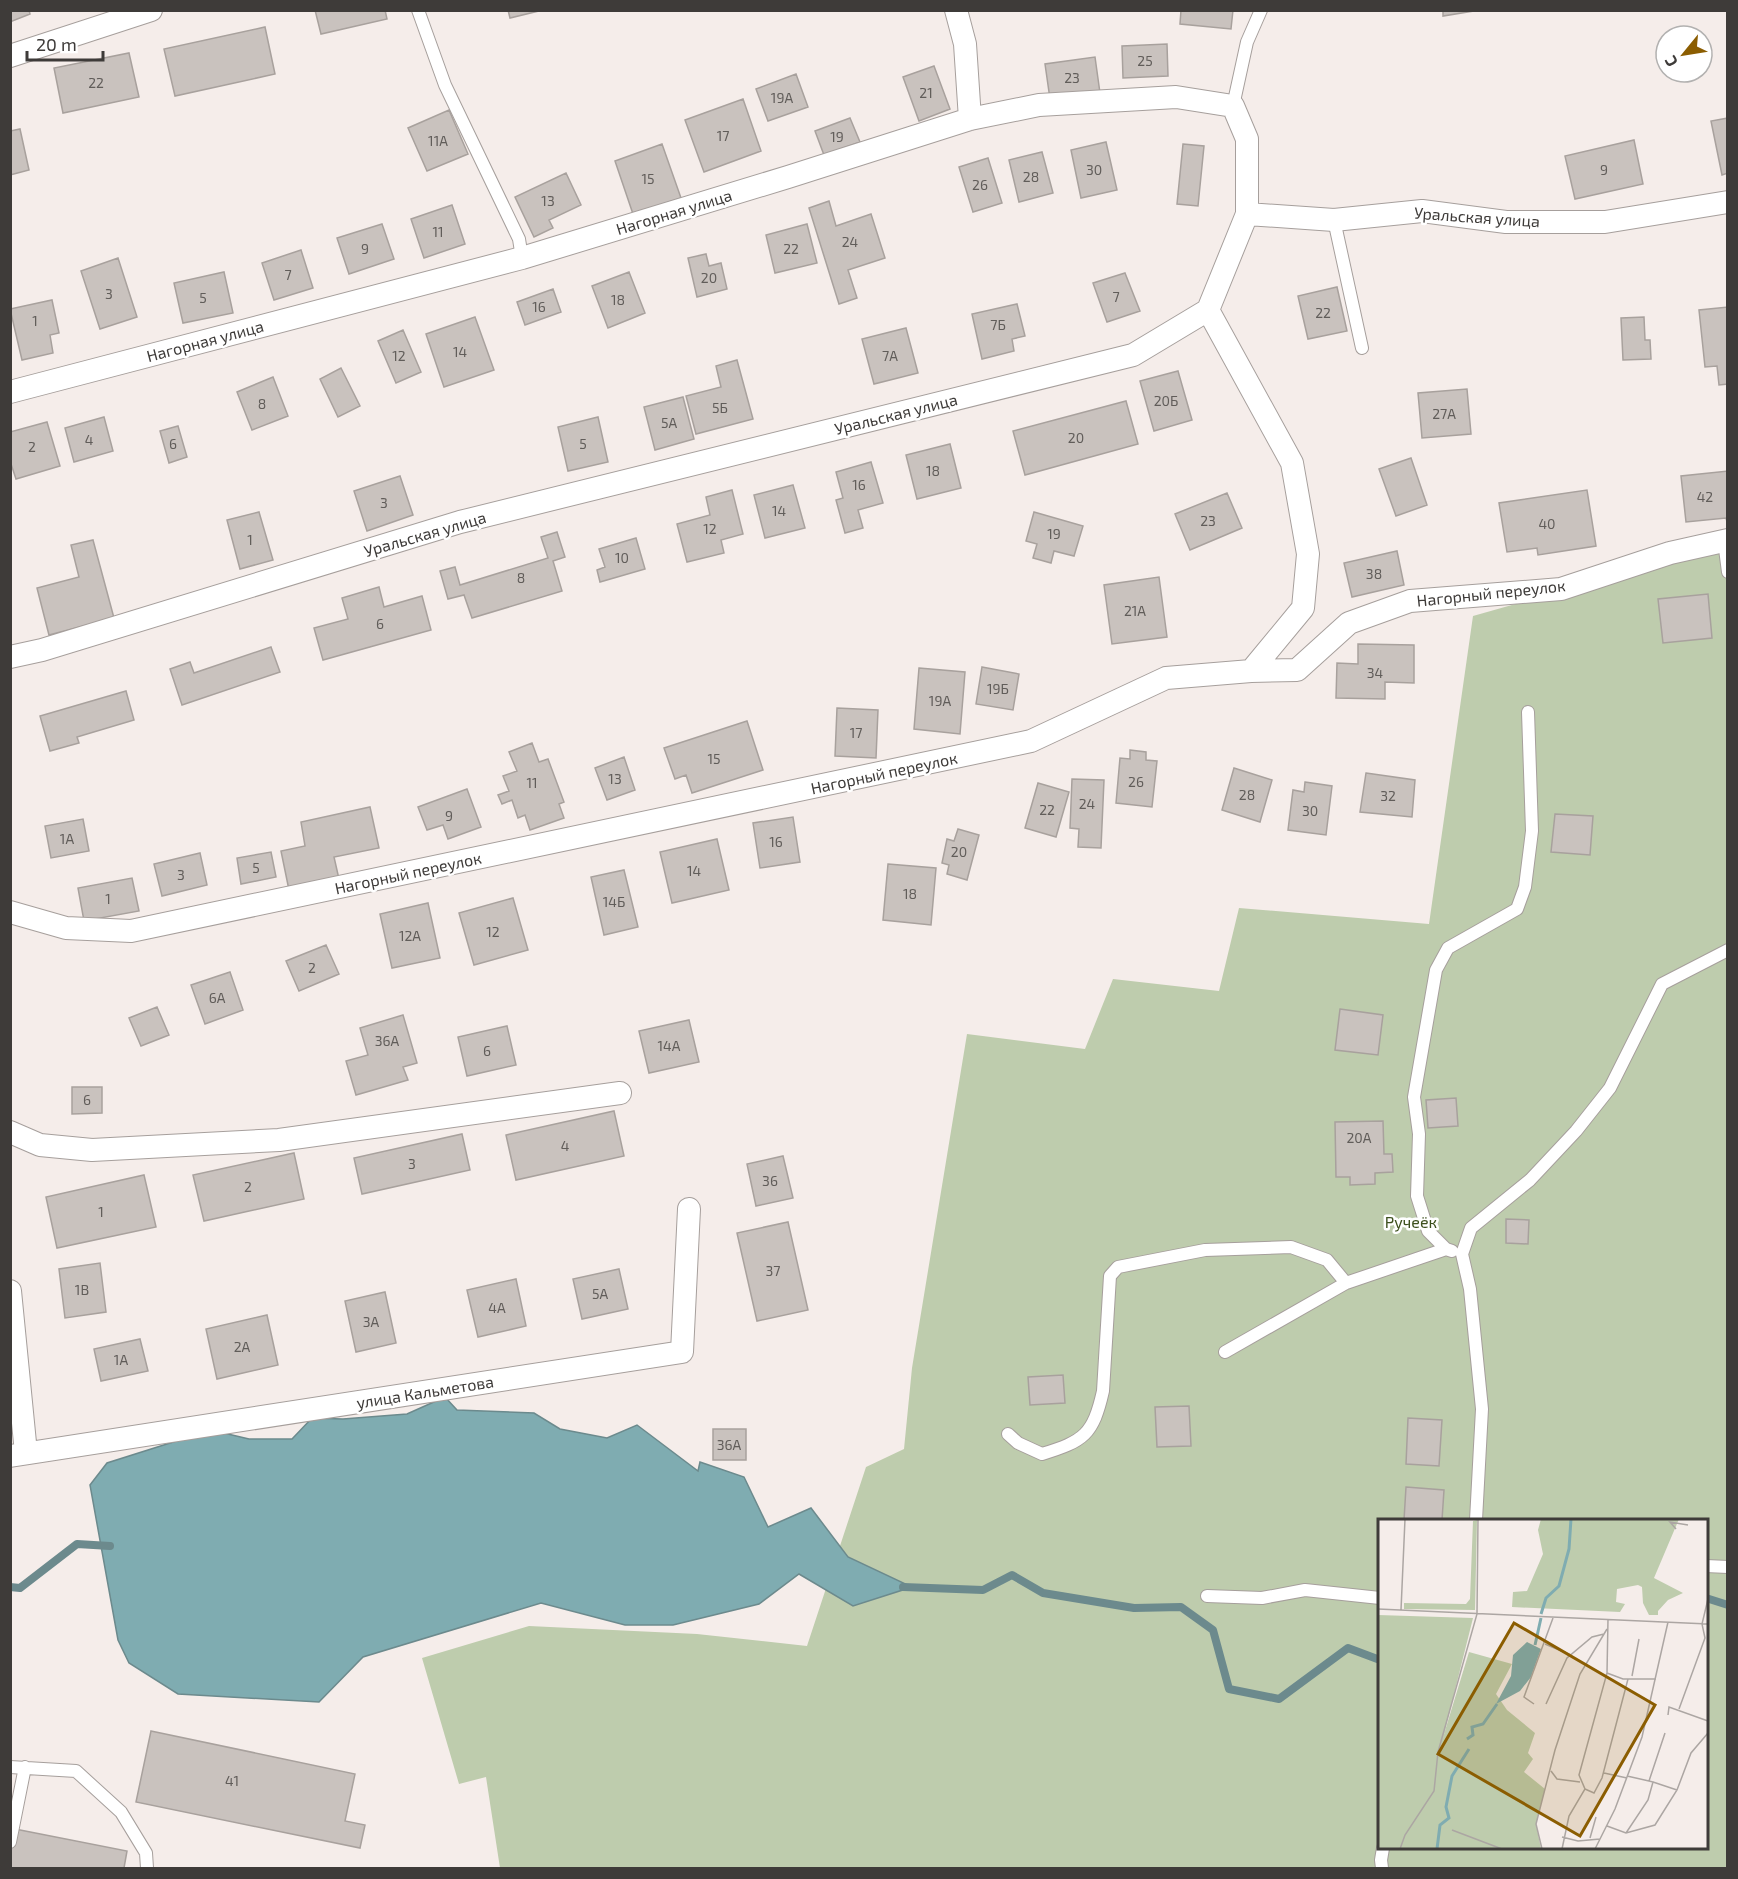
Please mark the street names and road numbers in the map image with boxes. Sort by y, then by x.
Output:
street label: Нагорная улица [614,185,734,239]
street label: Уральская улица [1413,203,1541,231]
street label: Нагорная улица [144,316,266,366]
street label: Уральская улица [832,389,960,439]
street label: Уральская улица [362,507,488,561]
street label: Нагорный переулок [1416,575,1567,611]
street label: Нагорный переулок [809,748,960,798]
street label: Нагорный переулок [333,848,484,898]
street label: улица Кальметова [355,1371,495,1413]

